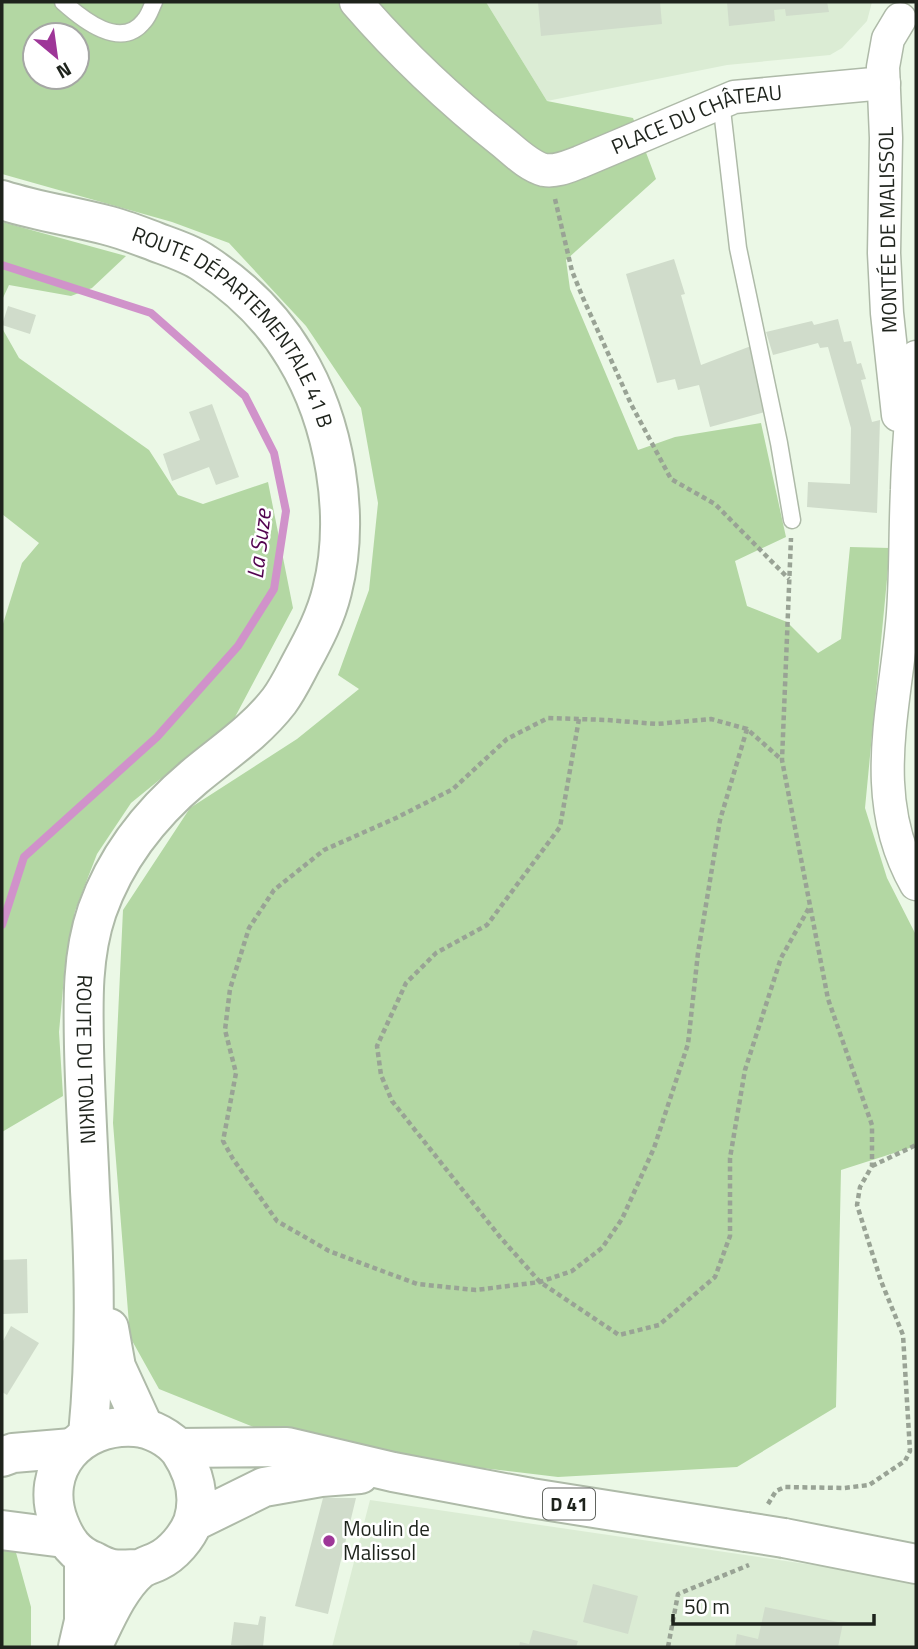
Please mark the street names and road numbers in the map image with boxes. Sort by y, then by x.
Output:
street label: PLACE DU CHÂTEAU [606,76,783,162]
street label: MONTÉE DE MALISSOL [869,127,905,333]
street label: ROUTE DÉPARTEMENTALE 41 B [128,217,342,431]
street label: ROUTE DU TONKIN [68,974,105,1145]
road number: D 41 [543,1488,595,1520]

